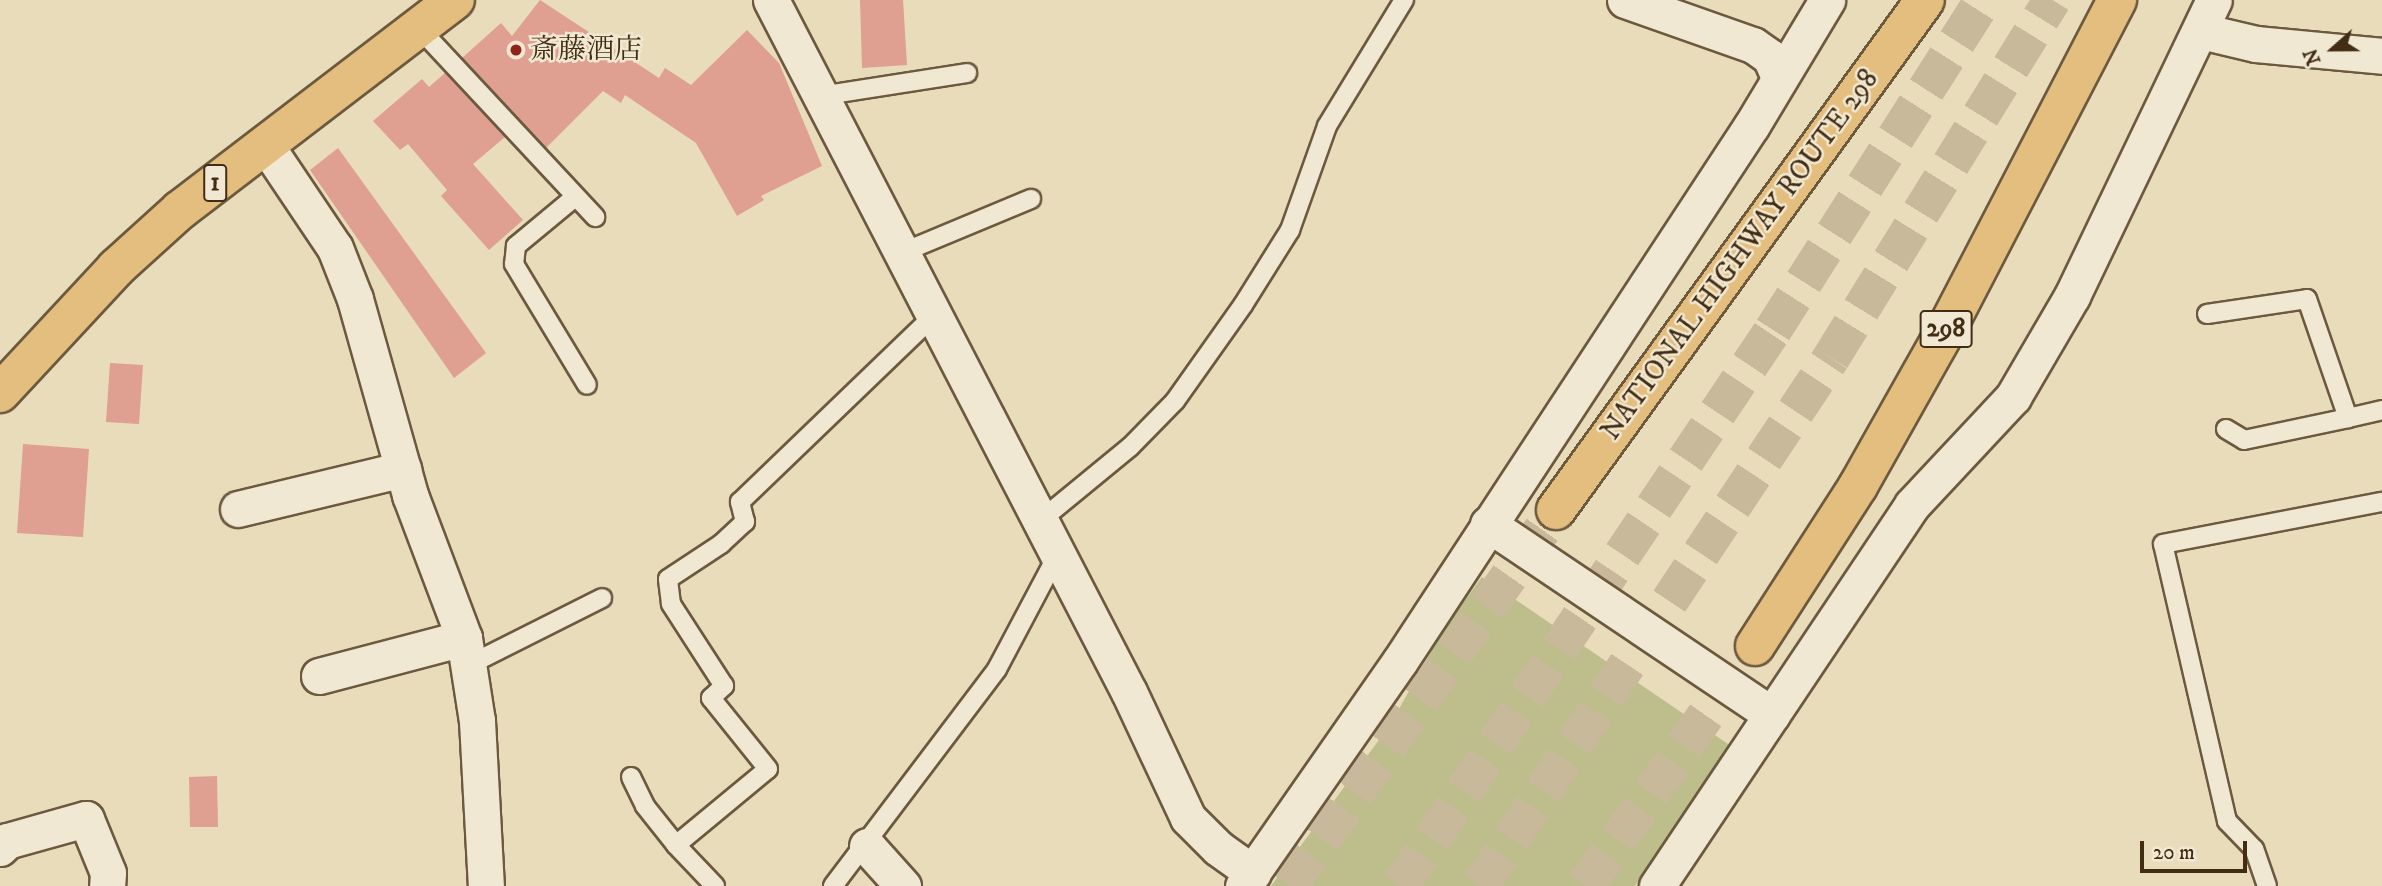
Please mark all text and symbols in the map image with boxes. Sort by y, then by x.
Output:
north arrow [2298,14,2368,84]
place label: 斎藤酒店 [530,33,642,67]
marker: 斎藤酒店 [508,42,524,58]
text: N [2299,45,2326,68]
street label: NATIONAL HIGHWAY ROUTE 298 [1594,63,1886,447]
road number: 1 [203,160,227,206]
road number: 298 [1918,306,1974,352]
scale bar [2144,826,2251,870]
text: 20 m [2153,840,2195,866]

